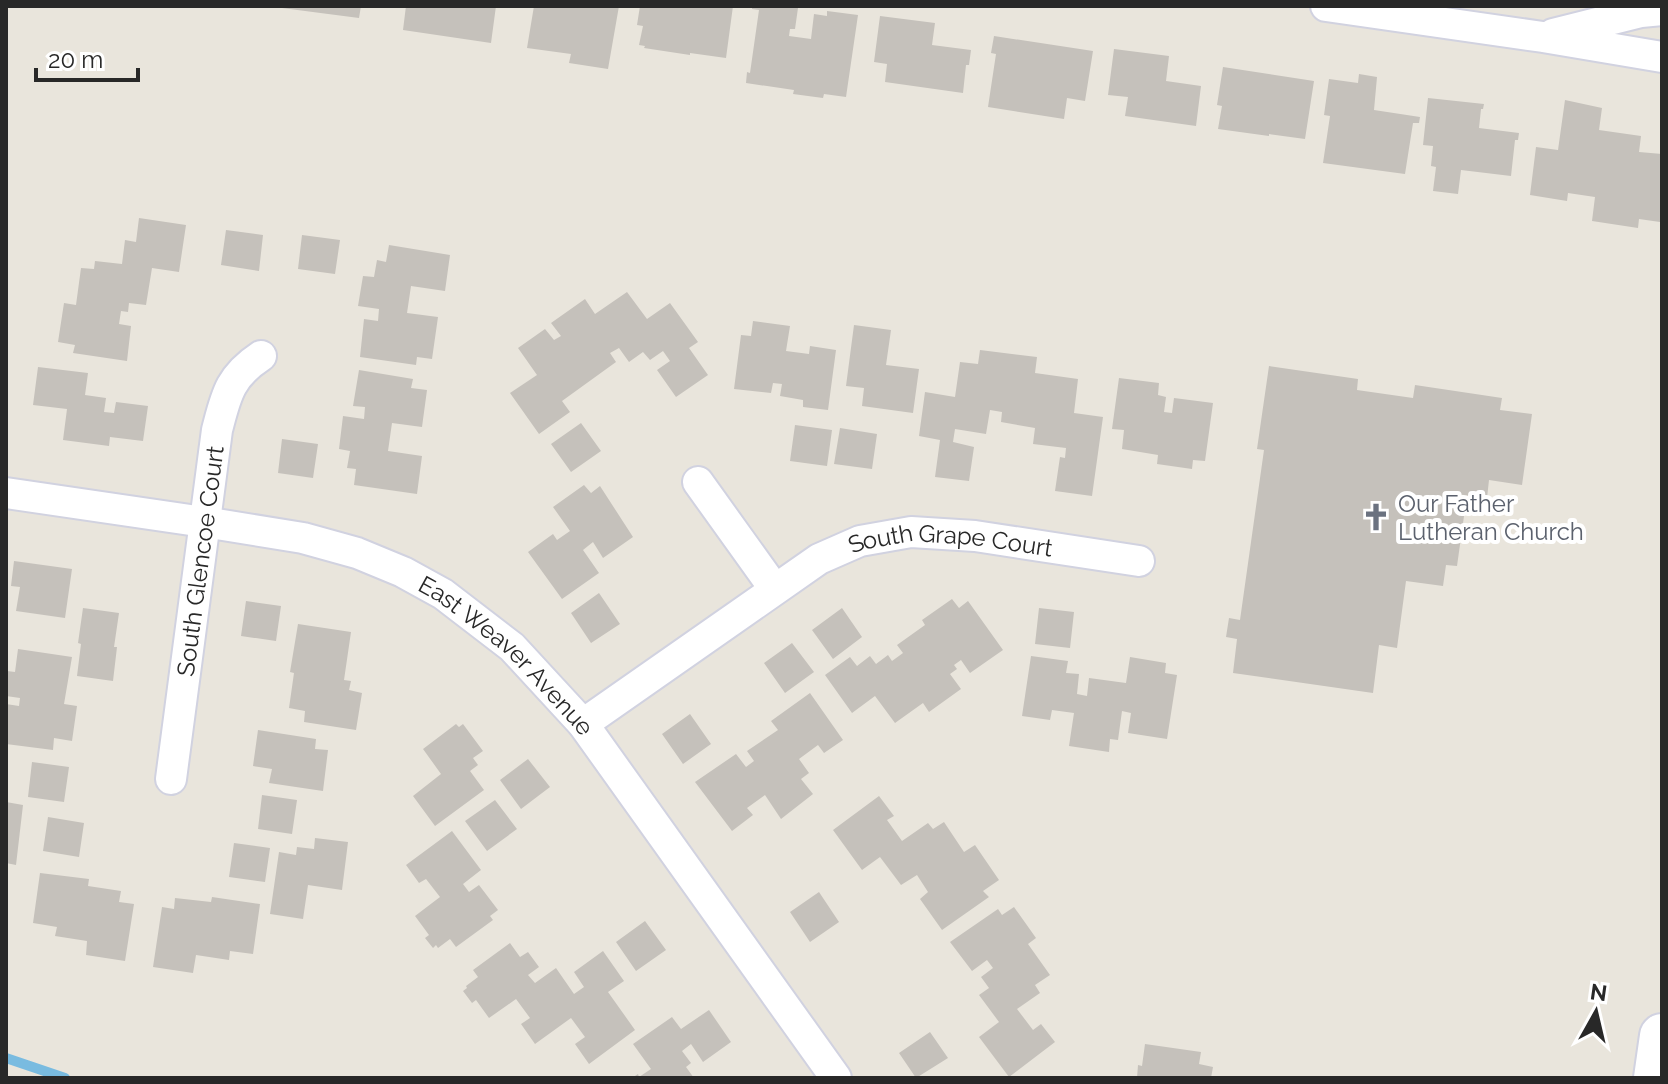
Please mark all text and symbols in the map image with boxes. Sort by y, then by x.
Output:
scale bar [36,32,138,82]
text: 20 m [48,45,103,74]
street label: South Glencoe Court [170,444,229,678]
place label: Our Father Lutheran Church [1398,489,1584,546]
church icon: Our Father Lutheran Church [1361,502,1391,532]
street label: South Grape Court [843,517,1055,562]
street label: East Weaver Avenue [414,569,601,740]
north arrow [1556,972,1636,1052]
text: N [1589,978,1609,1006]

